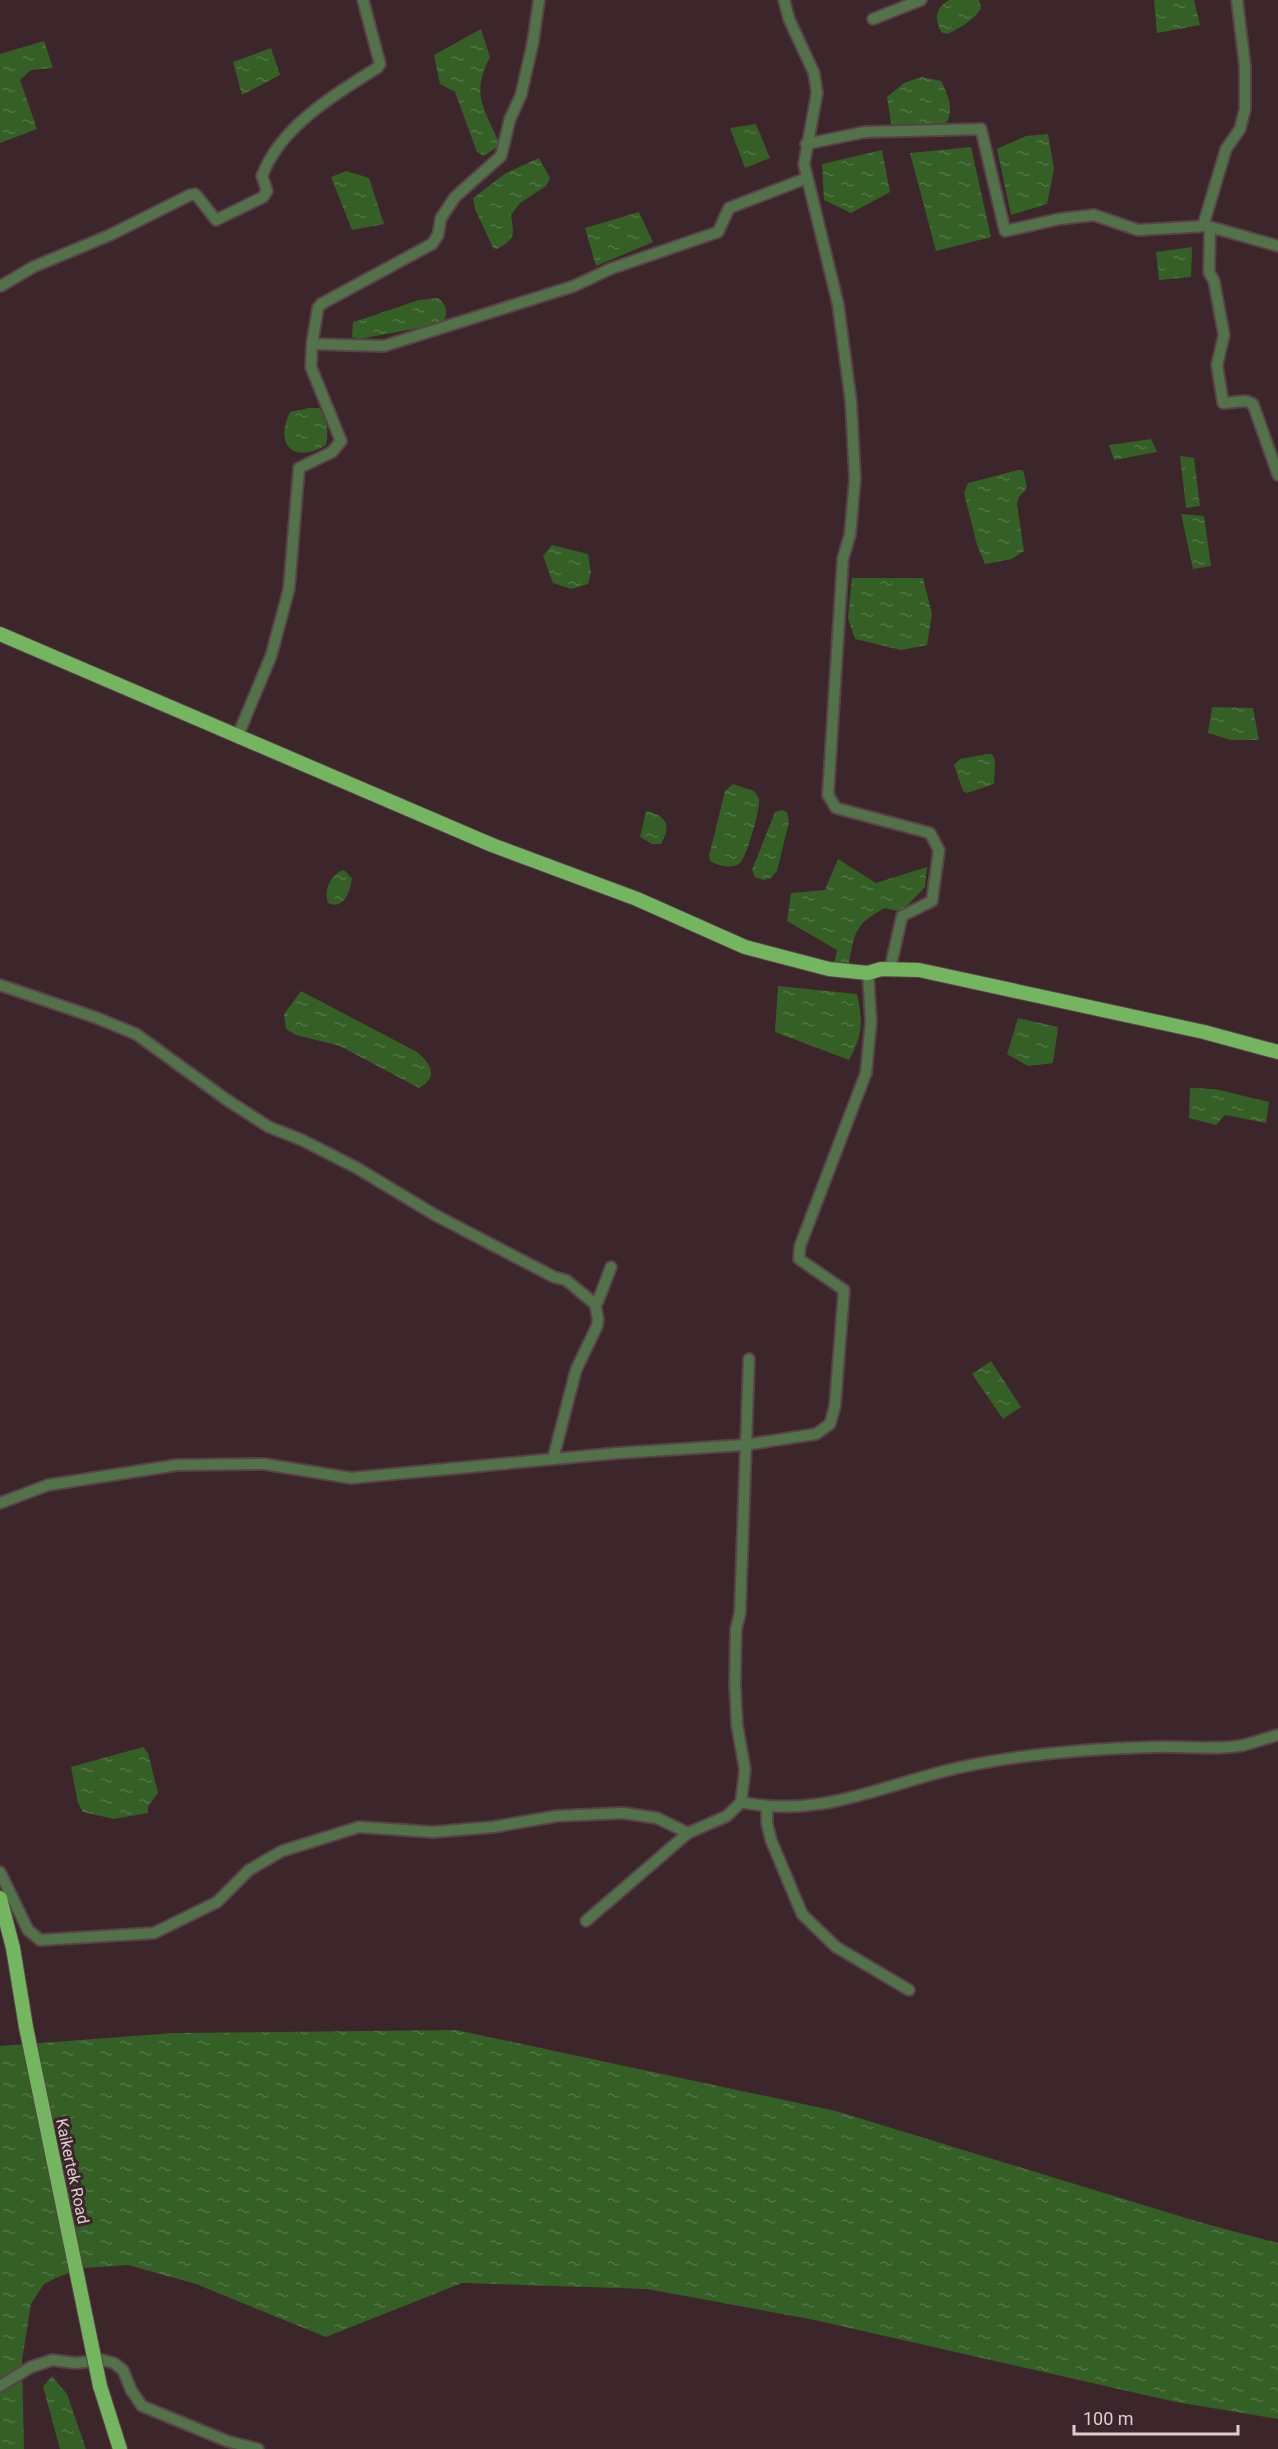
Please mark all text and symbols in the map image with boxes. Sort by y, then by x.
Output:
street label: Kaikertek Road [52,2117,93,2226]
scale bar [1074,2398,1238,2436]
text: 100 m [1083,2408,1134,2429]

